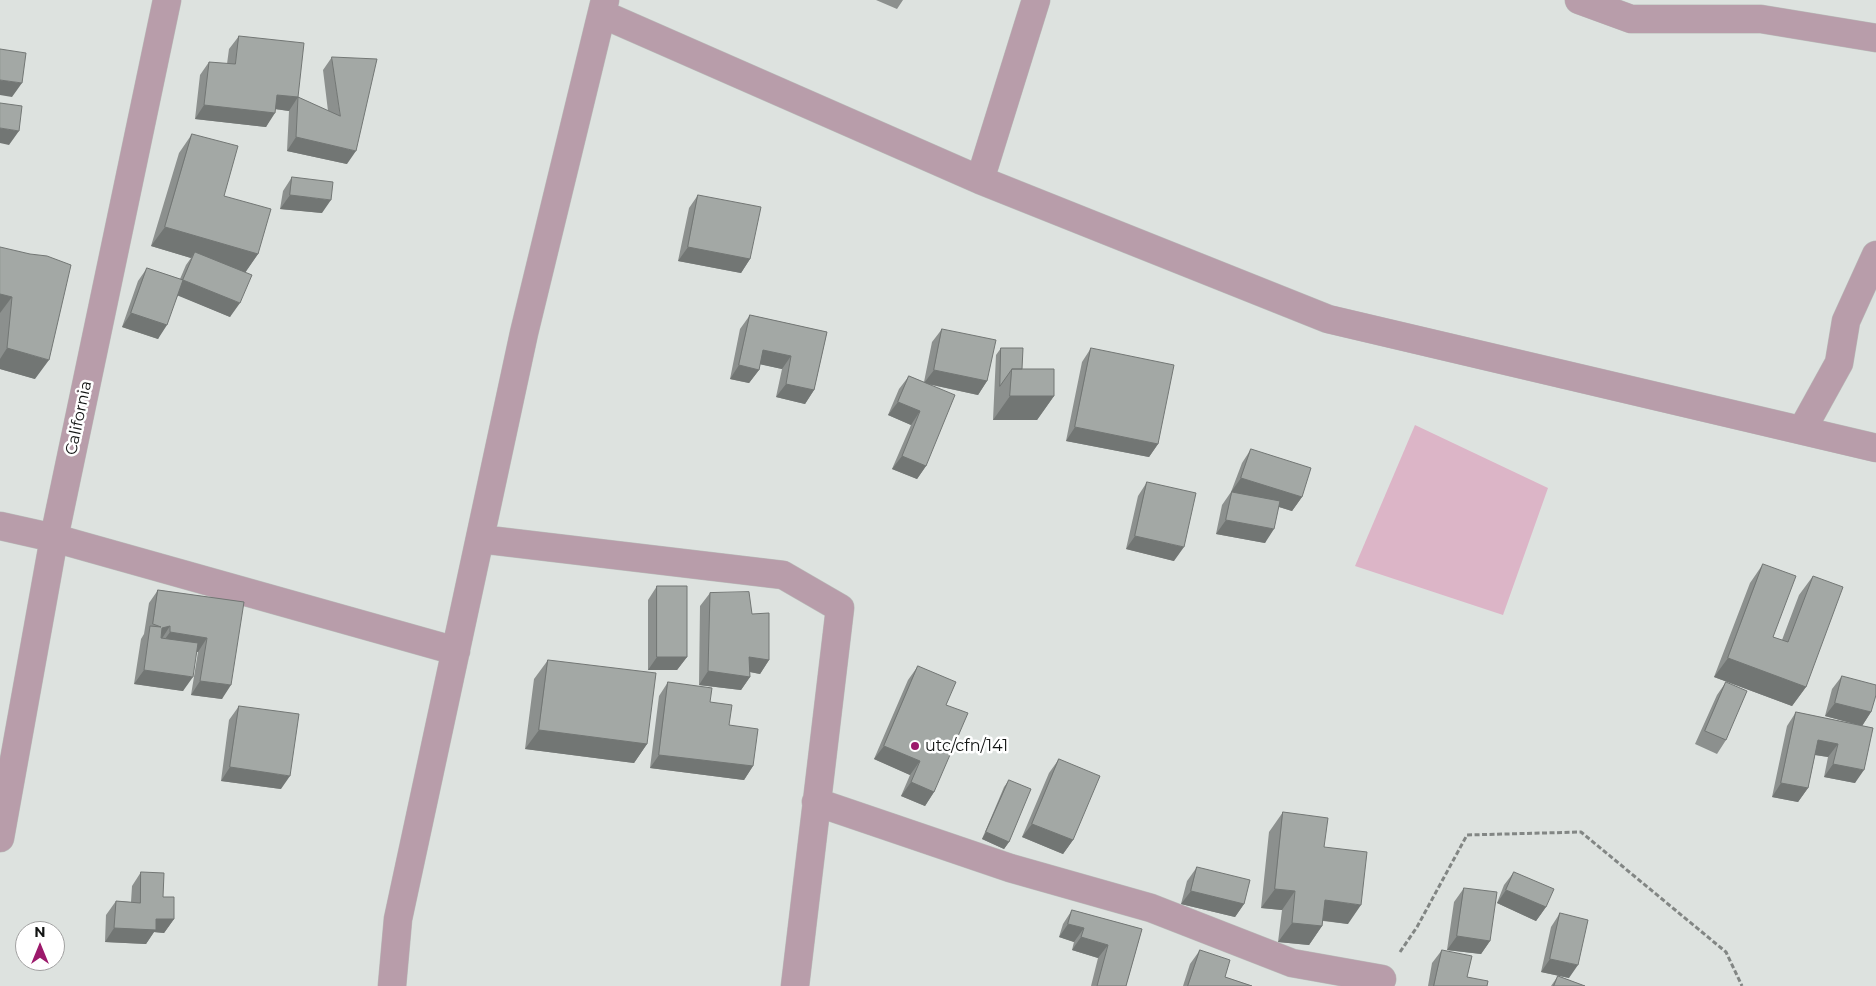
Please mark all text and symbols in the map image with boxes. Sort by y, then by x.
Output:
street label: California [62,379,96,457]
place label: utc/cfn/141 [925,736,1008,756]
marker: utc/cfn/141 [909,740,921,752]
north arrow [15,921,65,971]
text: N [34,923,46,941]

